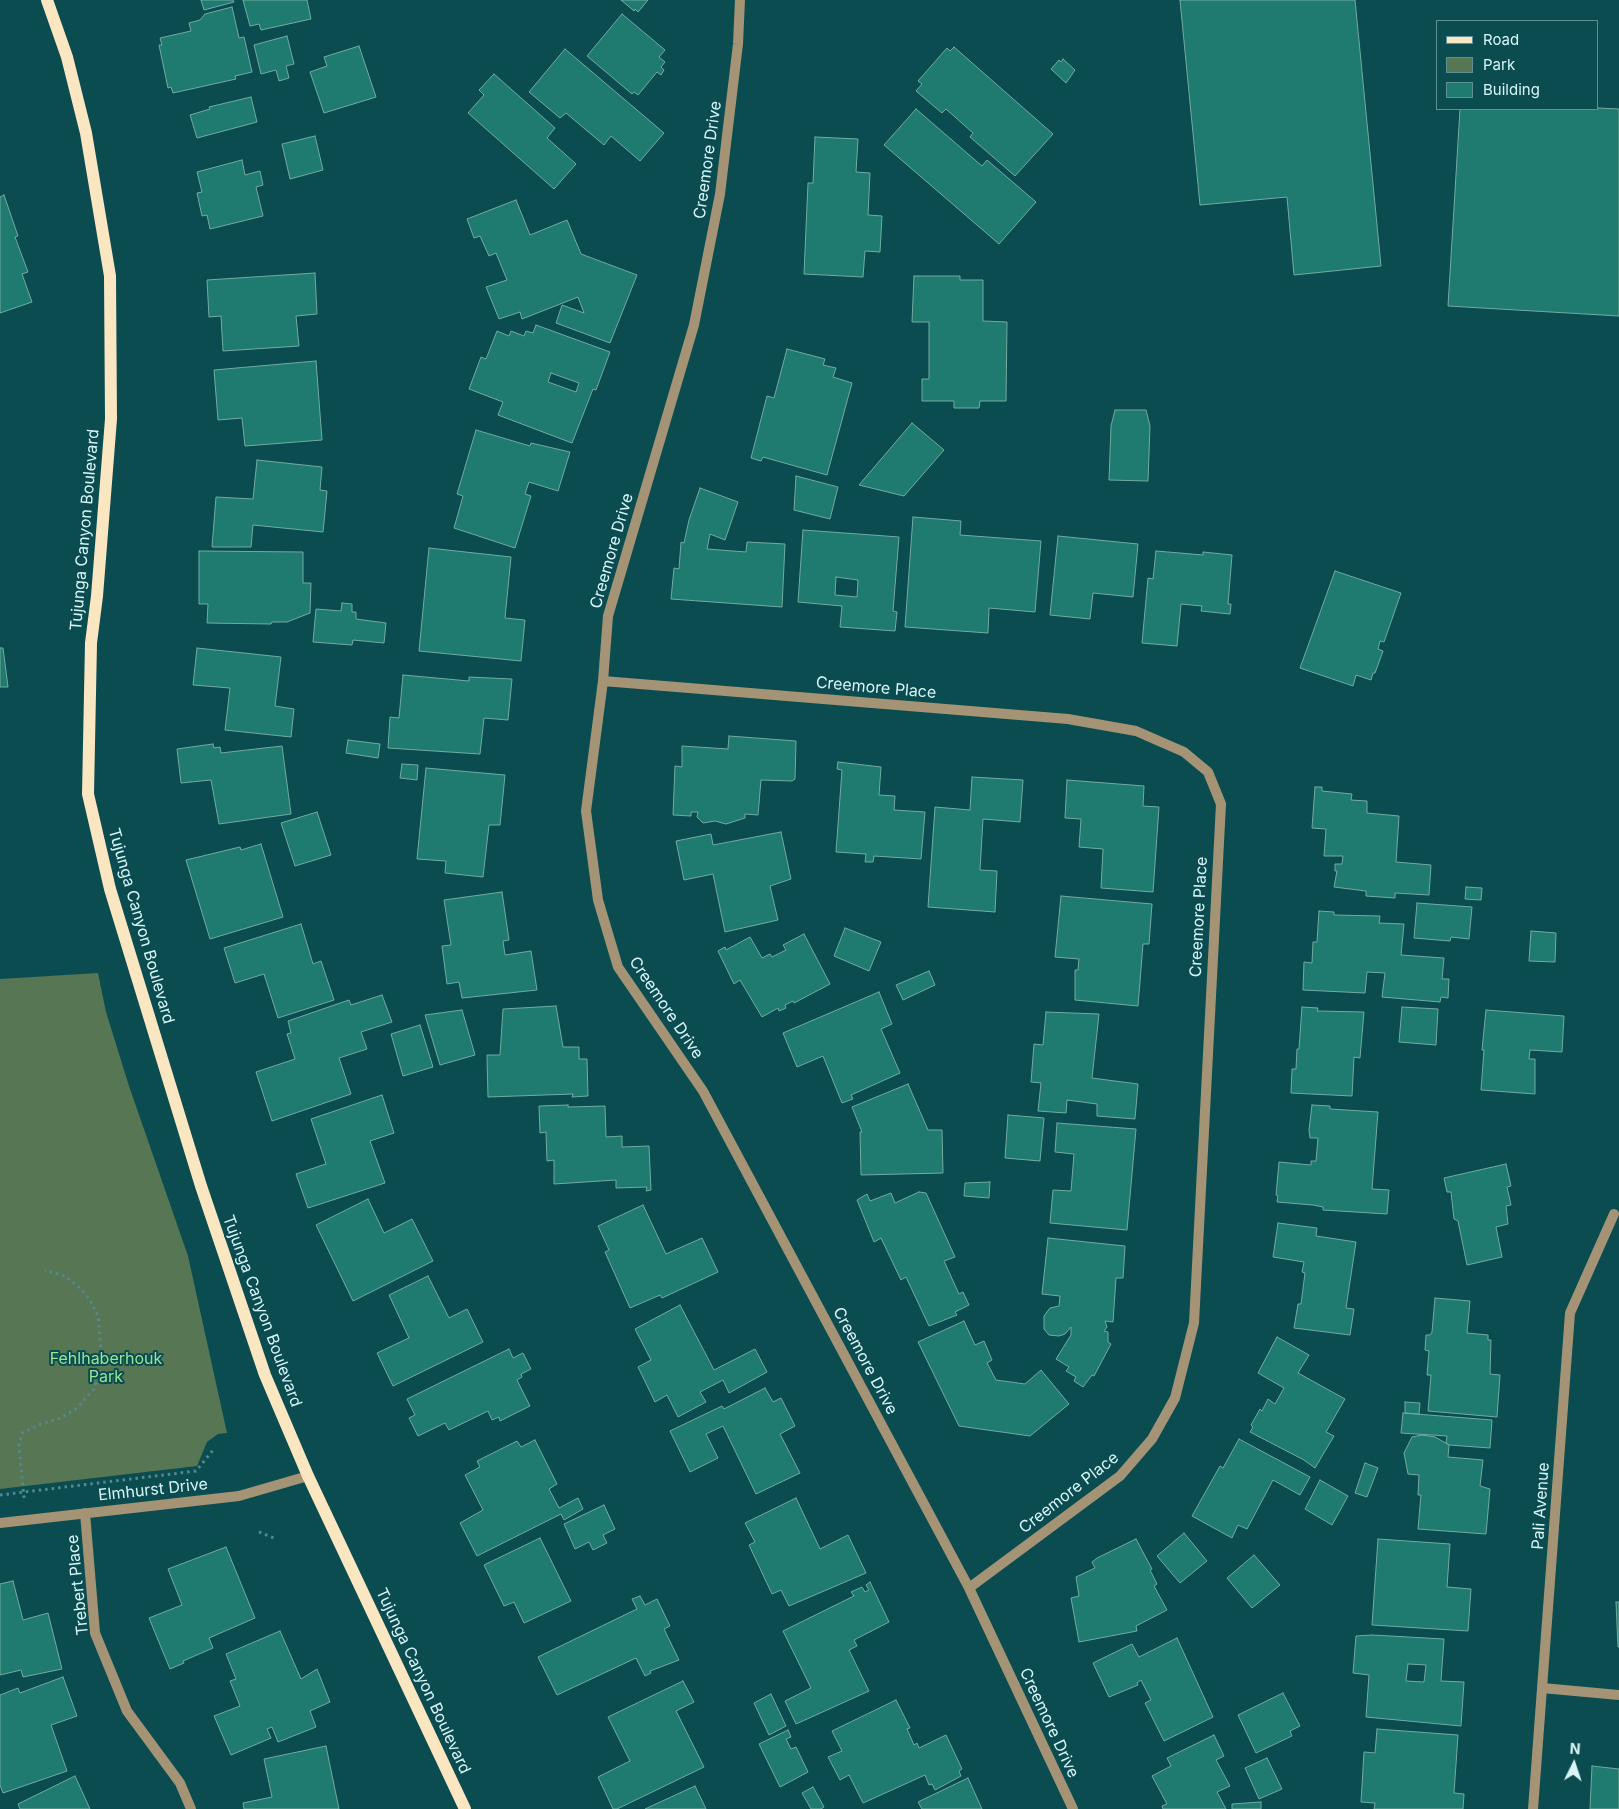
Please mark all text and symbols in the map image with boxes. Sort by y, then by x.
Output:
legend [1436,20,1599,110]
text: Road [1483,30,1519,49]
text: Park [1483,55,1515,74]
text: Building [1483,80,1540,99]
street label: Creemore Drive [690,100,726,220]
street label: Tujunga Canyon Boulevard [67,428,103,632]
street label: Creemore Drive [586,491,638,611]
street label: Creemore Place [815,673,937,703]
street label: Tujunga Canyon Boulevard [104,826,178,1026]
street label: Creemore Place [1186,856,1212,978]
street label: Creemore Drive [625,953,707,1063]
street label: Tujunga Canyon Boulevard [218,1212,306,1410]
street label: Creemore Drive [829,1304,901,1418]
park label: Fehlhaberhouk Park [50,1349,162,1387]
street label: Creemore Place [1015,1448,1123,1538]
street label: Pali Avenue [1528,1462,1554,1550]
street label: Elmhurst Drive [97,1475,209,1505]
street label: Trebert Place [63,1534,93,1636]
street label: Tujunga Canyon Boulevard [371,1585,475,1777]
street label: Creemore Drive [1015,1665,1083,1781]
north arrow [1549,1739,1599,1789]
text: N [1569,1740,1581,1757]

